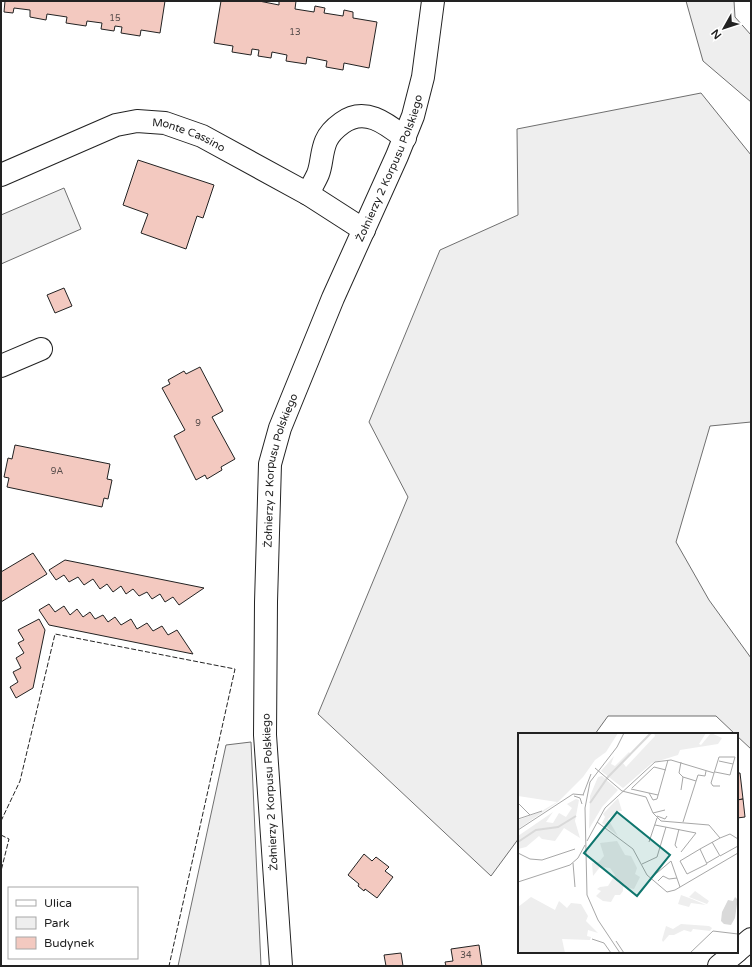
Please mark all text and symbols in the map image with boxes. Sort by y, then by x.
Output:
north arrow [704,8,744,48]
house number: 15 [109,13,121,24]
text: N [709,26,724,42]
house number: 13 [289,27,301,38]
street label: Żołnierzy 2 Korpusu Polskiego [353,93,425,244]
street label: Monte Cassino [152,116,228,154]
street label: Żołnierzy 2 Korpusu Polskiego [261,391,300,548]
house number: 9 [195,418,201,429]
house number: 9A [51,466,63,477]
street label: Żołnierzy 2 Korpusu Polskiego [259,713,281,871]
inset map [518,733,738,953]
legend [8,887,138,959]
text: Ulica [44,896,72,910]
text: Park [44,916,70,930]
text: Budynek [44,936,95,950]
house number: 34 [460,950,472,961]

